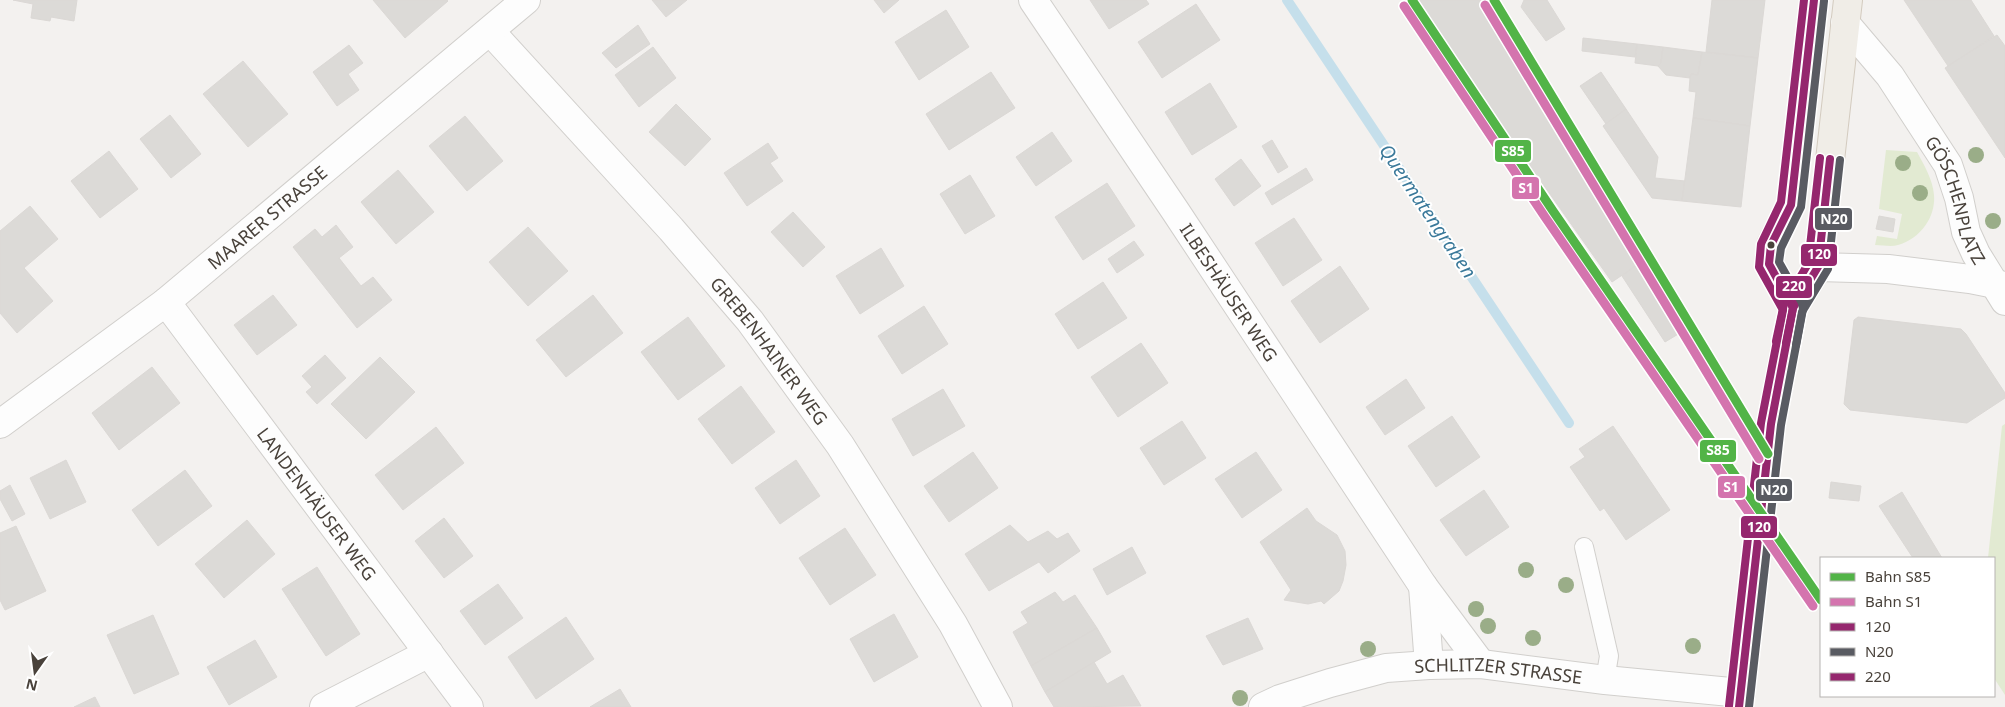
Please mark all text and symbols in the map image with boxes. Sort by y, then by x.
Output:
street label: GÖSCHENPLATZ [1920,131,1991,269]
water label: Quermatengraben [1373,139,1483,283]
line badge: S85 [1494,139,1532,163]
text: S85 [1501,141,1525,160]
street label: MAARER STRASSE [202,160,332,274]
line badge: S1 [1511,176,1540,200]
text: S1 [1518,178,1534,197]
line badge: N20 [1814,207,1853,231]
text: N20 [1820,209,1848,228]
street label: ILBESHÄUSER WEG [1175,219,1283,366]
unlabelled marker [1766,240,1776,250]
line badge: 120 [1800,243,1838,267]
text: 120 [1807,244,1831,263]
street label: GREBENHAINER WEG [705,272,833,430]
line badge: 220 [1775,275,1813,299]
text: 220 [1782,276,1806,295]
street label: LANDENHÄUSER WEG [252,422,382,585]
line badge: S85 [1699,439,1737,463]
text: S85 [1706,440,1730,459]
line badge: S1 [1717,475,1746,499]
text: S1 [1723,477,1739,496]
line badge: N20 [1755,478,1793,502]
text: N20 [1760,480,1788,499]
line badge: 120 [1740,515,1778,539]
text: 120 [1747,517,1771,536]
legend [1820,557,1995,697]
text: Bahn S85 [1865,566,1931,586]
text: Bahn S1 [1865,591,1922,611]
text: 120 [1865,616,1891,636]
text: N20 [1865,641,1894,661]
north arrow [10,647,60,697]
street label: SCHLITZER STRASSE [1413,652,1584,689]
text: 220 [1865,666,1891,686]
text: N [24,675,40,696]

